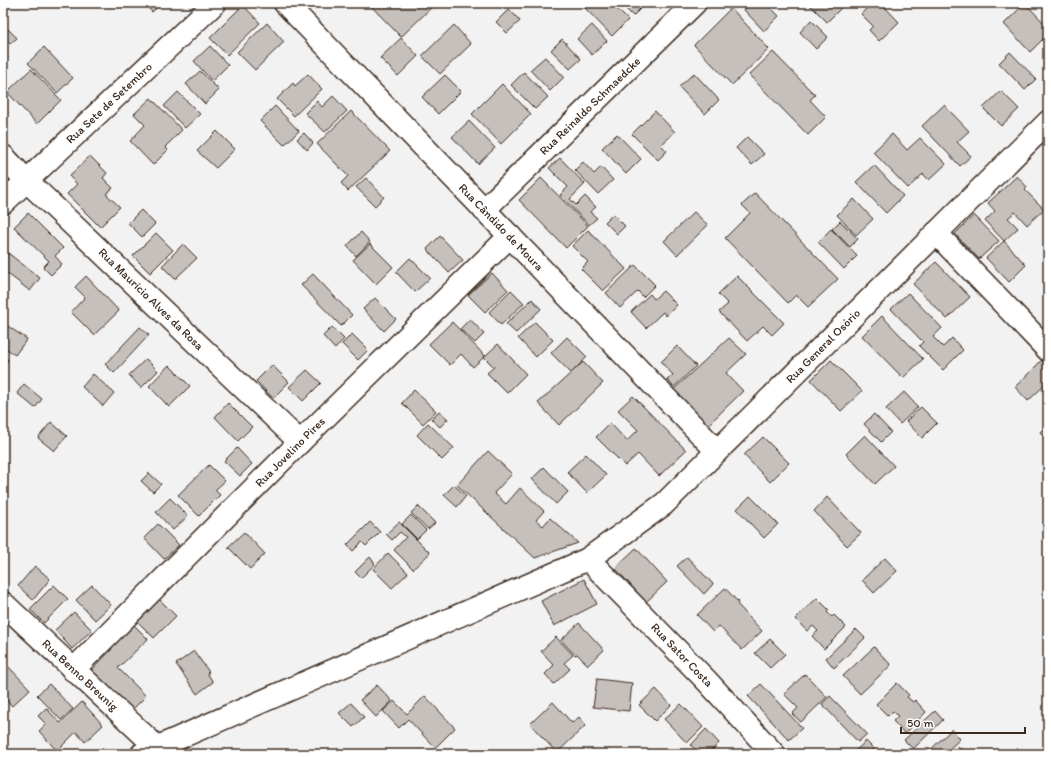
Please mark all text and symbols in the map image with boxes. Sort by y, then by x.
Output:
street label: Rua Reinaldo Schmaedcke [537,54,644,158]
street label: Rua Sete de Setembro [63,59,155,147]
street label: Rua Cândido de Moura [456,181,546,274]
street label: Rua Maurício Alves da Rosa [96,245,207,353]
street label: Rua General Osório [783,306,863,386]
street label: Rua Jovelino Pires [252,414,328,490]
street label: Rua Sator Costa [648,620,717,690]
street label: Rua Benno Breunig [39,636,122,714]
scale bar [901,709,1025,735]
text: 50 m [907,716,933,730]

